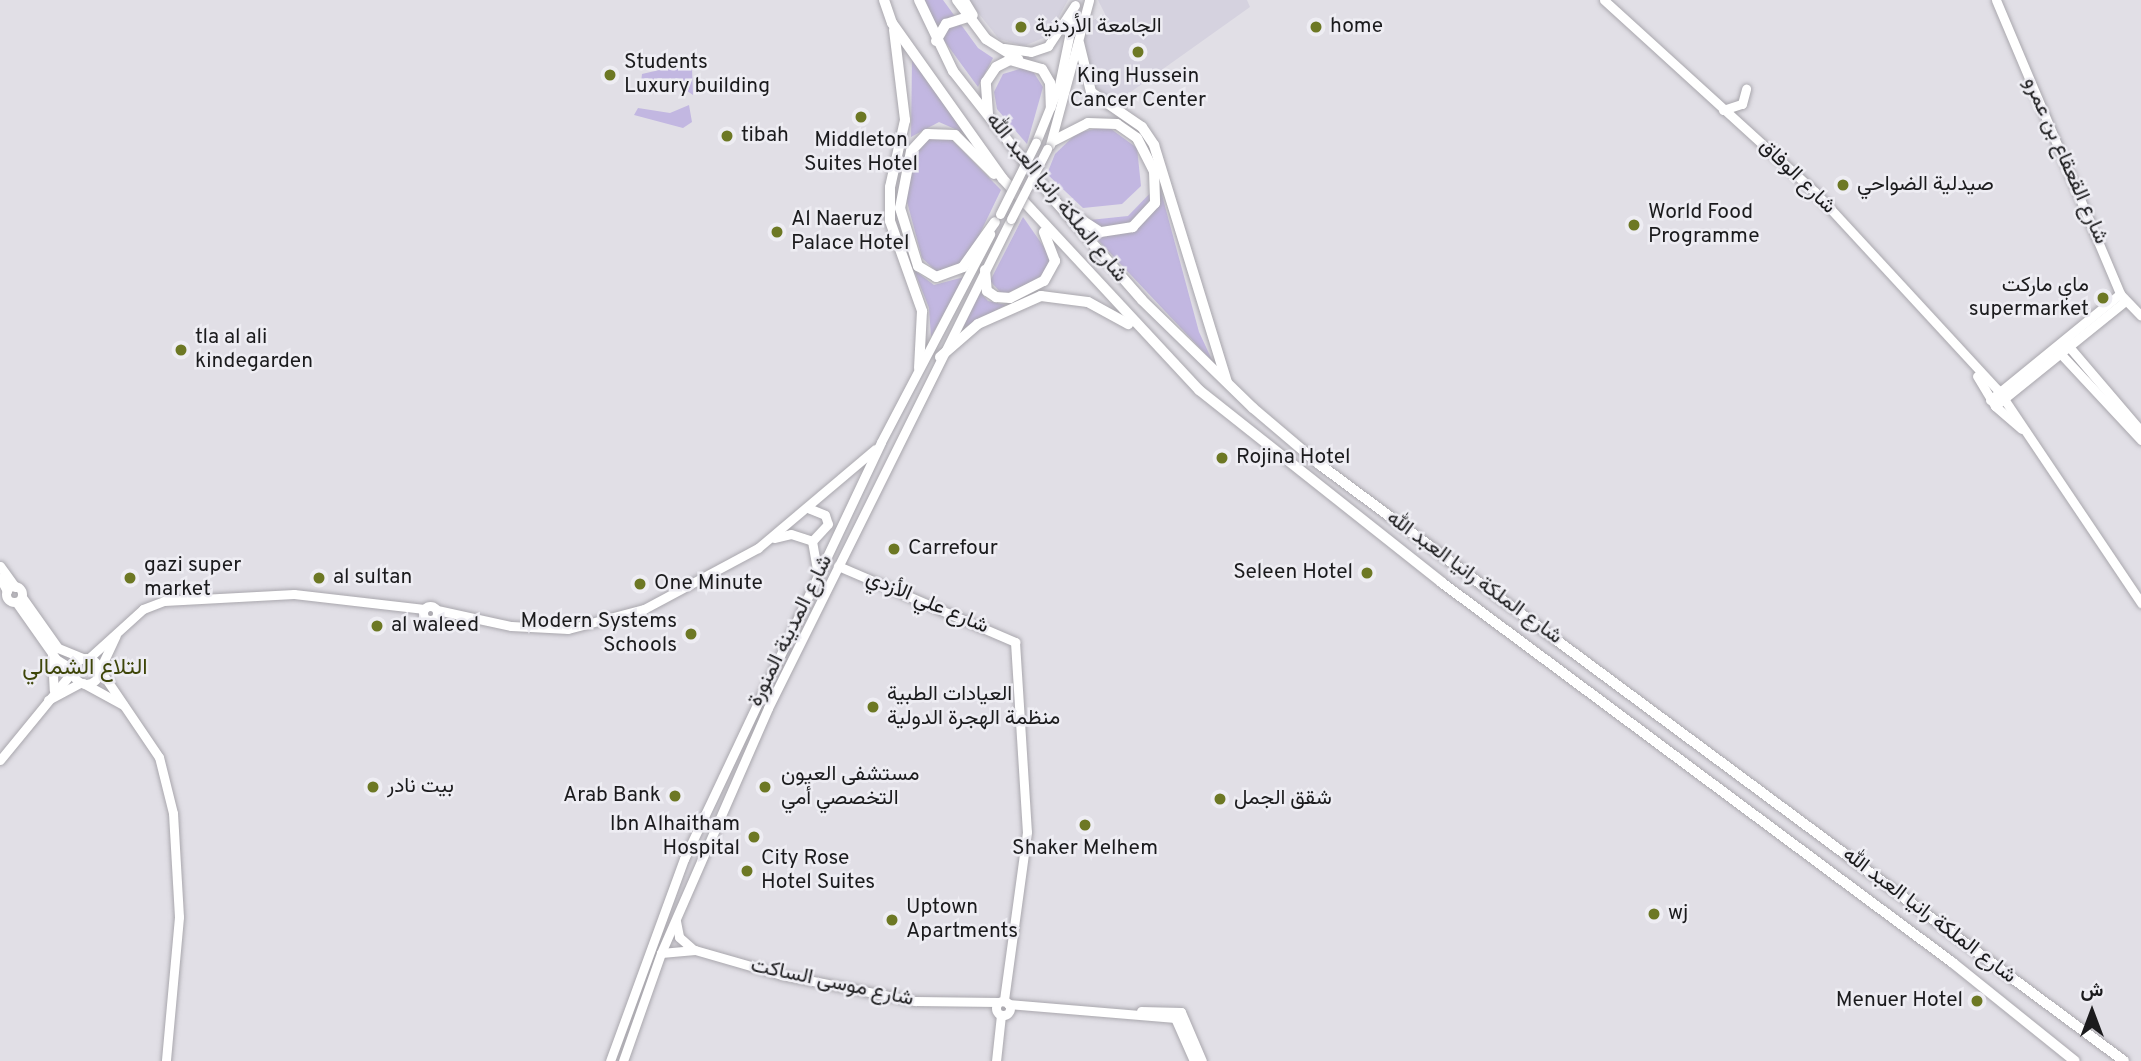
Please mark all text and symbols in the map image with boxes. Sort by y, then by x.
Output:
place label: الجامعة الأردنية [1035,14,1162,40]
place label: home [1330,14,1383,40]
marker: الجامعة الأردنية [1013,19,1029,35]
marker: home [1308,19,1324,35]
marker: King Hussein Cancer Center [1128,42,1148,62]
place label: Students Luxury building [624,50,770,100]
place label: King Hussein Cancer Center [1070,64,1206,114]
marker: Students Luxury building [602,67,618,83]
street label: شارع القعقاع بن عمرو [2017,74,2113,248]
street label: شارع الملكة رانيا العبد الله [980,108,1132,288]
marker: Middleton Suites Hotel [853,109,869,125]
place label: tibah [741,123,789,149]
marker: tibah [719,128,735,144]
place label: Middleton Suites Hotel [804,128,918,178]
street label: شارع الوفاق [1753,134,1841,220]
place label: صيدلية الضواحي [1857,172,1994,198]
marker: صيدلية الضواحي [1835,177,1851,193]
place label: World Food Programme [1648,200,1759,250]
place label: Al Naeruz Palace Hotel [791,207,909,257]
marker: World Food Programme [1626,217,1642,233]
marker: Al Naeruz Palace Hotel [769,224,785,240]
place label: ماي ماركت supermarket [1969,273,2089,323]
marker: ماي ماركت supermarket [2095,290,2111,306]
place label: tla al ali kindegarden [195,325,313,375]
marker: tla al ali kindegarden [173,342,189,358]
place label: Rojina Hotel [1236,445,1351,471]
marker: Rojina Hotel [1214,450,1230,466]
street label: شارع الملكة رانيا العبد الله [1381,506,1567,650]
place label: Carrefour [908,536,998,562]
marker: Carrefour [886,541,902,557]
street label: شارع المدينة المنورة [743,551,839,711]
place label: gazi super market [144,553,241,603]
place label: Seleen Hotel [1233,560,1353,586]
place label: al sultan [333,565,412,591]
marker: Seleen Hotel [1359,565,1375,581]
street label: شارع علي الأزدي [862,566,992,640]
marker: gazi super market [122,570,138,586]
marker: al sultan [311,570,327,586]
place label: One Minute [654,571,763,597]
marker: One Minute [632,576,648,592]
place label: Modern Systems Schools [521,609,677,659]
place label: al waleed [391,613,479,639]
marker: al waleed [369,618,385,634]
marker: Modern Systems Schools [683,626,699,642]
district label: التلاع الشمالي [22,655,148,683]
place label: العيادات الطبية منظمة الهجرة الدولية [887,682,1060,732]
marker: العيادات الطبية منظمة الهجرة الدولية [865,699,881,715]
place label: مستشفى العيون التخصصي أمي [781,762,919,812]
place label: بيت نادر [387,774,454,800]
marker: مستشفى العيون التخصصي أمي [755,777,775,797]
marker: بيت نادر [365,779,381,795]
place label: Arab Bank [563,783,661,809]
place label: شقق الجمل [1234,786,1332,812]
marker: Arab Bank [667,788,683,804]
marker: شقق الجمل [1212,791,1228,807]
place label: Ibn Alhaitham Hospital [609,812,740,862]
marker: Shaker Melhem [1077,817,1093,833]
marker: Ibn Alhaitham Hospital [746,829,762,845]
place label: Shaker Melhem [1012,836,1158,862]
street label: شارع الملكة رانيا العبد الله [1837,843,2021,989]
place label: City Rose Hotel Suites [761,846,875,896]
marker: City Rose Hotel Suites [739,863,755,879]
place label: Uptown Apartments [906,895,1018,945]
place label: wj [1668,901,1688,927]
marker: wj [1646,906,1662,922]
marker: Uptown Apartments [884,912,900,928]
street label: شارع موسى الساكت [748,953,916,1013]
north arrow [2057,977,2127,1047]
text: ش [2081,979,2103,1003]
place label: Menuer Hotel [1836,988,1963,1014]
marker: Menuer Hotel [1969,993,1985,1009]

